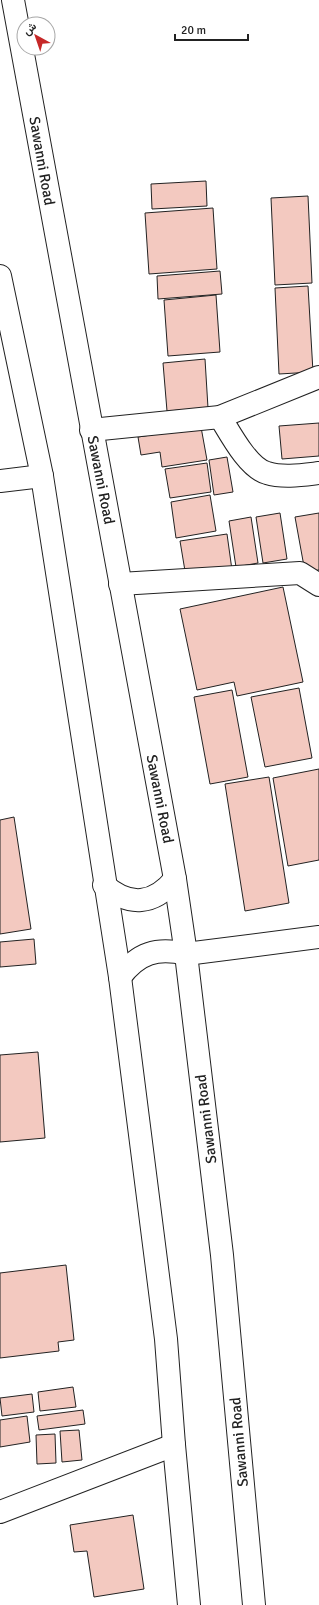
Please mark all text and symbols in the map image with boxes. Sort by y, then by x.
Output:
north arrow [16,16,56,56]
scale bar [175,16,248,42]
text: ش [21,19,39,38]
text: 20 m [181,23,206,38]
street label: Sawanni Road [25,115,59,207]
street label: Sawanni Road [84,434,118,526]
street label: Sawanni Road [143,753,177,845]
street label: Sawanni Road [192,1073,220,1165]
street label: Sawanni Road [226,1396,252,1488]

